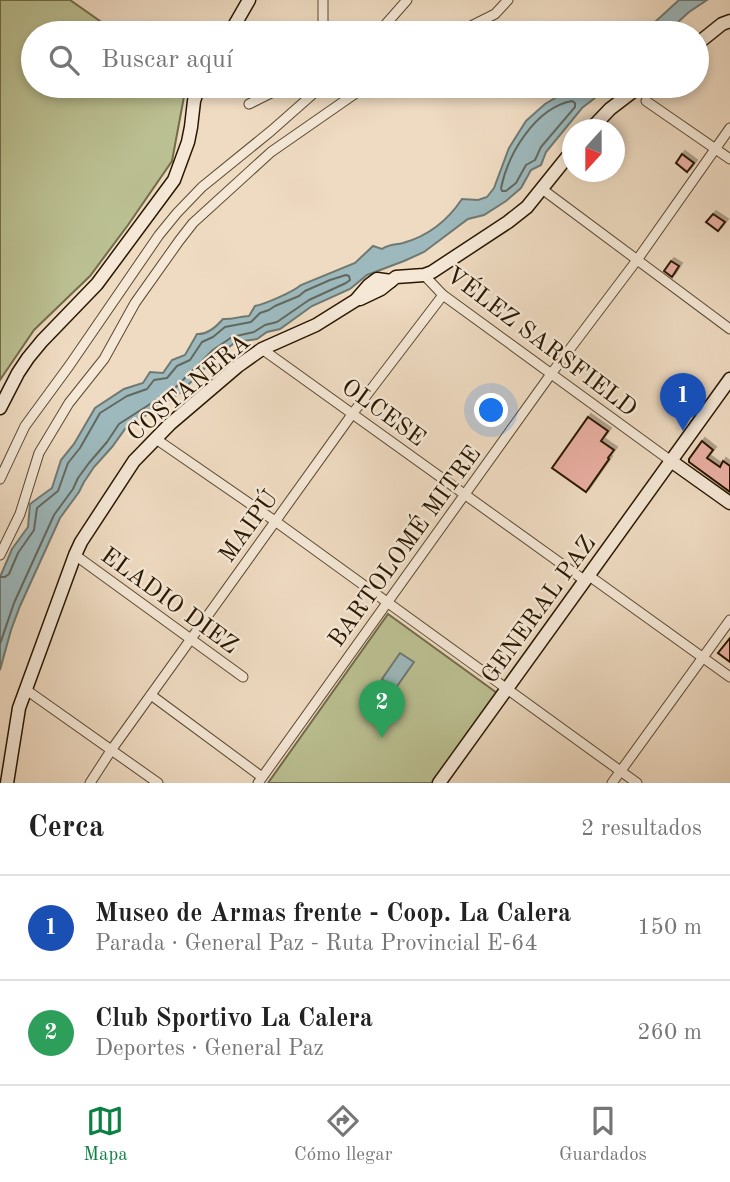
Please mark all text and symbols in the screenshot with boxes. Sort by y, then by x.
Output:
search box [21,21,709,98]
icon: search [45,41,83,79]
text: Buscar aquí [101,47,233,73]
north arrow [562,119,625,182]
street label: VÉLEZ SARSFIELD [441,260,643,422]
street label: COSTANERA [123,331,255,447]
pin: 1 [660,373,706,431]
street label: OLCESE [337,375,429,452]
your location [474,393,508,427]
street label: BARTOLOMÉ MITRE [322,440,486,652]
street label: MAIPÚ [212,484,284,568]
street label: GENERAL PAZ [478,532,601,688]
street label: ELADIO DIEZ [96,544,242,659]
pin: 2 [359,680,405,738]
text: Cerca [28,813,104,843]
text: 2 resultados [581,817,702,840]
text: Museo de Armas frente - Coop. La Calera [95,901,571,927]
text: 1 [44,916,58,939]
text: 150 m [637,916,702,939]
text: Parada · General Paz - Ruta Provincial E-64 [95,932,538,955]
text: Club Sportivo La Calera [95,1006,373,1032]
text: 2 [44,1021,58,1044]
text: 260 m [637,1021,702,1044]
text: Deportes · General Paz [95,1037,324,1060]
tab: Mapa [83,1102,128,1167]
tab: Cómo llegar [294,1102,393,1167]
tab: Guardados [559,1102,647,1167]

